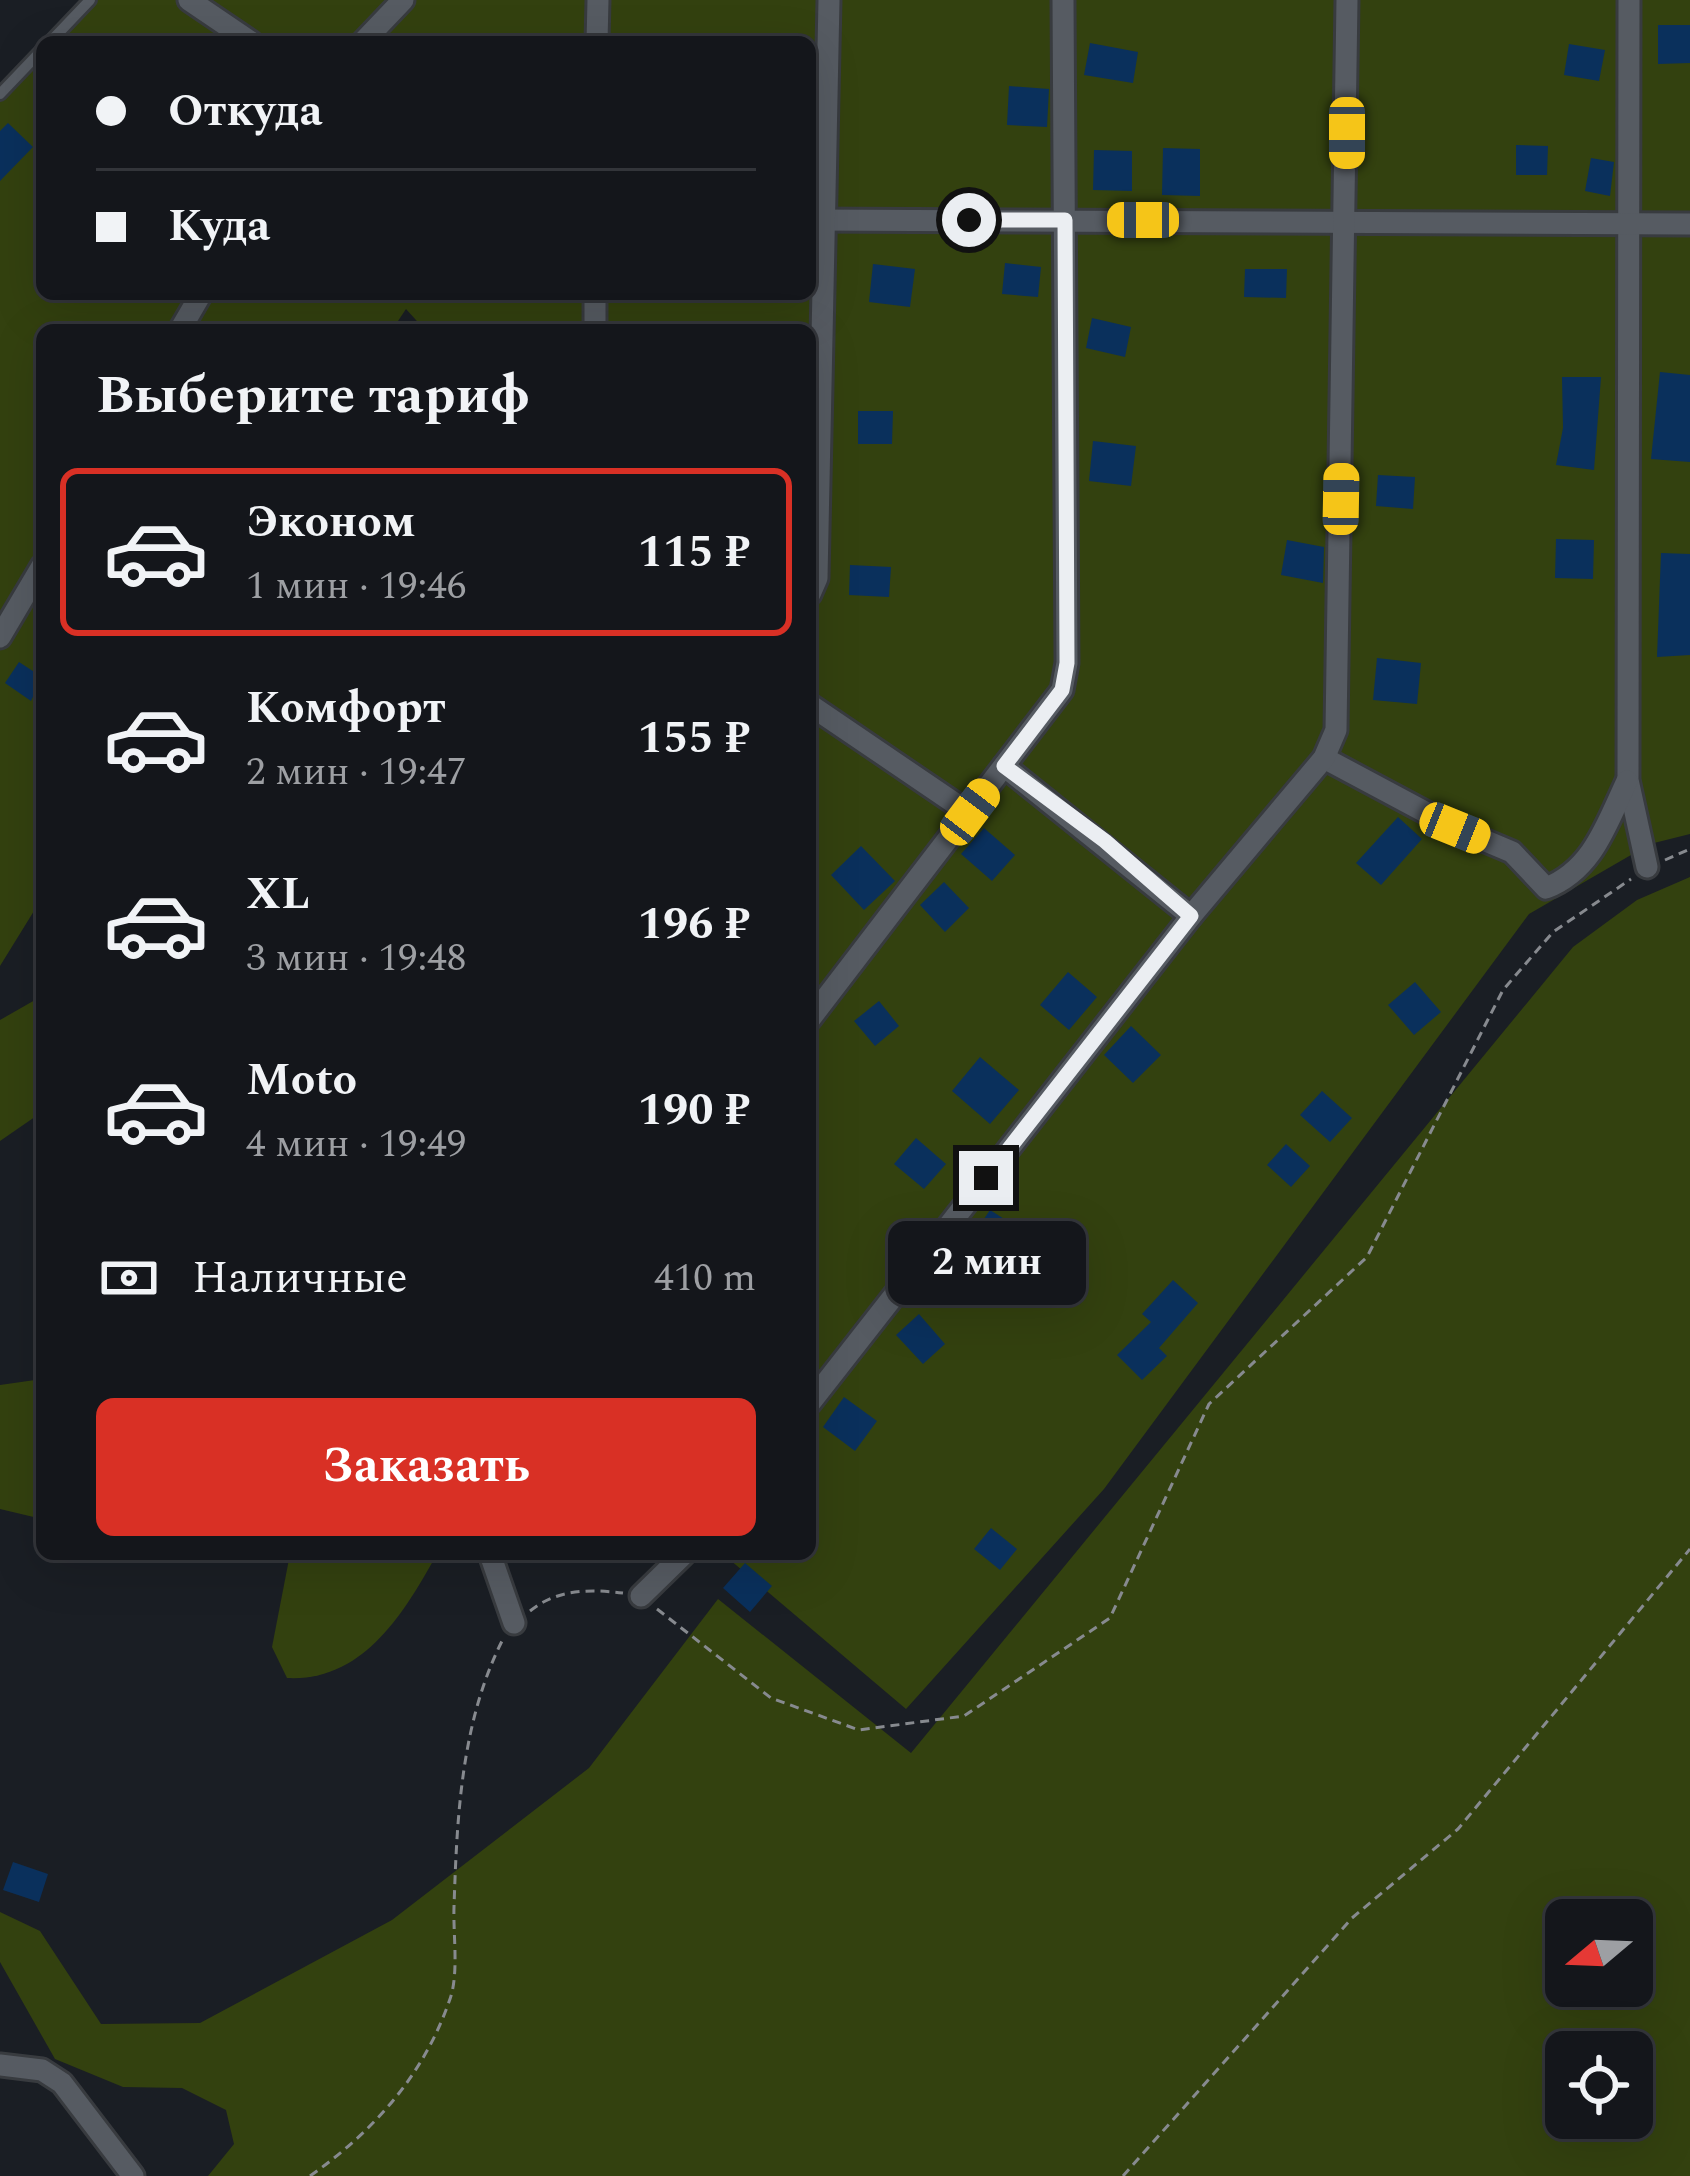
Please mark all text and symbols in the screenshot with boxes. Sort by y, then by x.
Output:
text: Откуда [168,77,323,146]
car [1329,97,1365,169]
text: Куда [168,192,270,261]
route start [942,193,996,247]
car [1107,202,1179,238]
text: Выберите тариф [96,355,530,437]
car [1322,463,1360,535]
text: Эконом [246,488,415,557]
icon: car [102,498,210,606]
text: 115 ₽ [638,518,750,587]
text: 1 мин · 19:46 [246,557,466,616]
text: Комфорт [246,674,446,743]
icon: car [102,684,210,792]
text: 155 ₽ [638,704,750,773]
text: 2 мин · 19:47 [246,743,466,802]
car [934,772,1006,852]
car [1415,798,1495,858]
text: XL [246,860,310,929]
icon: car [102,870,210,978]
text: 196 ₽ [638,890,750,959]
text: 3 мин · 19:48 [246,929,466,988]
text: Moto [246,1046,357,1115]
icon: car [102,1056,210,1164]
text: 190 ₽ [638,1076,750,1145]
text: 4 мин · 19:49 [246,1115,466,1174]
route end [959,1151,1013,1205]
callout: 2 мин [887,1220,1085,1304]
text: 2 мин [932,1233,1042,1292]
text: Наличные [192,1244,408,1313]
icon: cash [96,1245,162,1311]
text: 410 m [654,1249,756,1308]
button: Заказать [96,1398,756,1536]
north arrow [1545,1899,1653,2007]
map controls [1545,1899,1653,2139]
button: locate [1545,2031,1653,2139]

